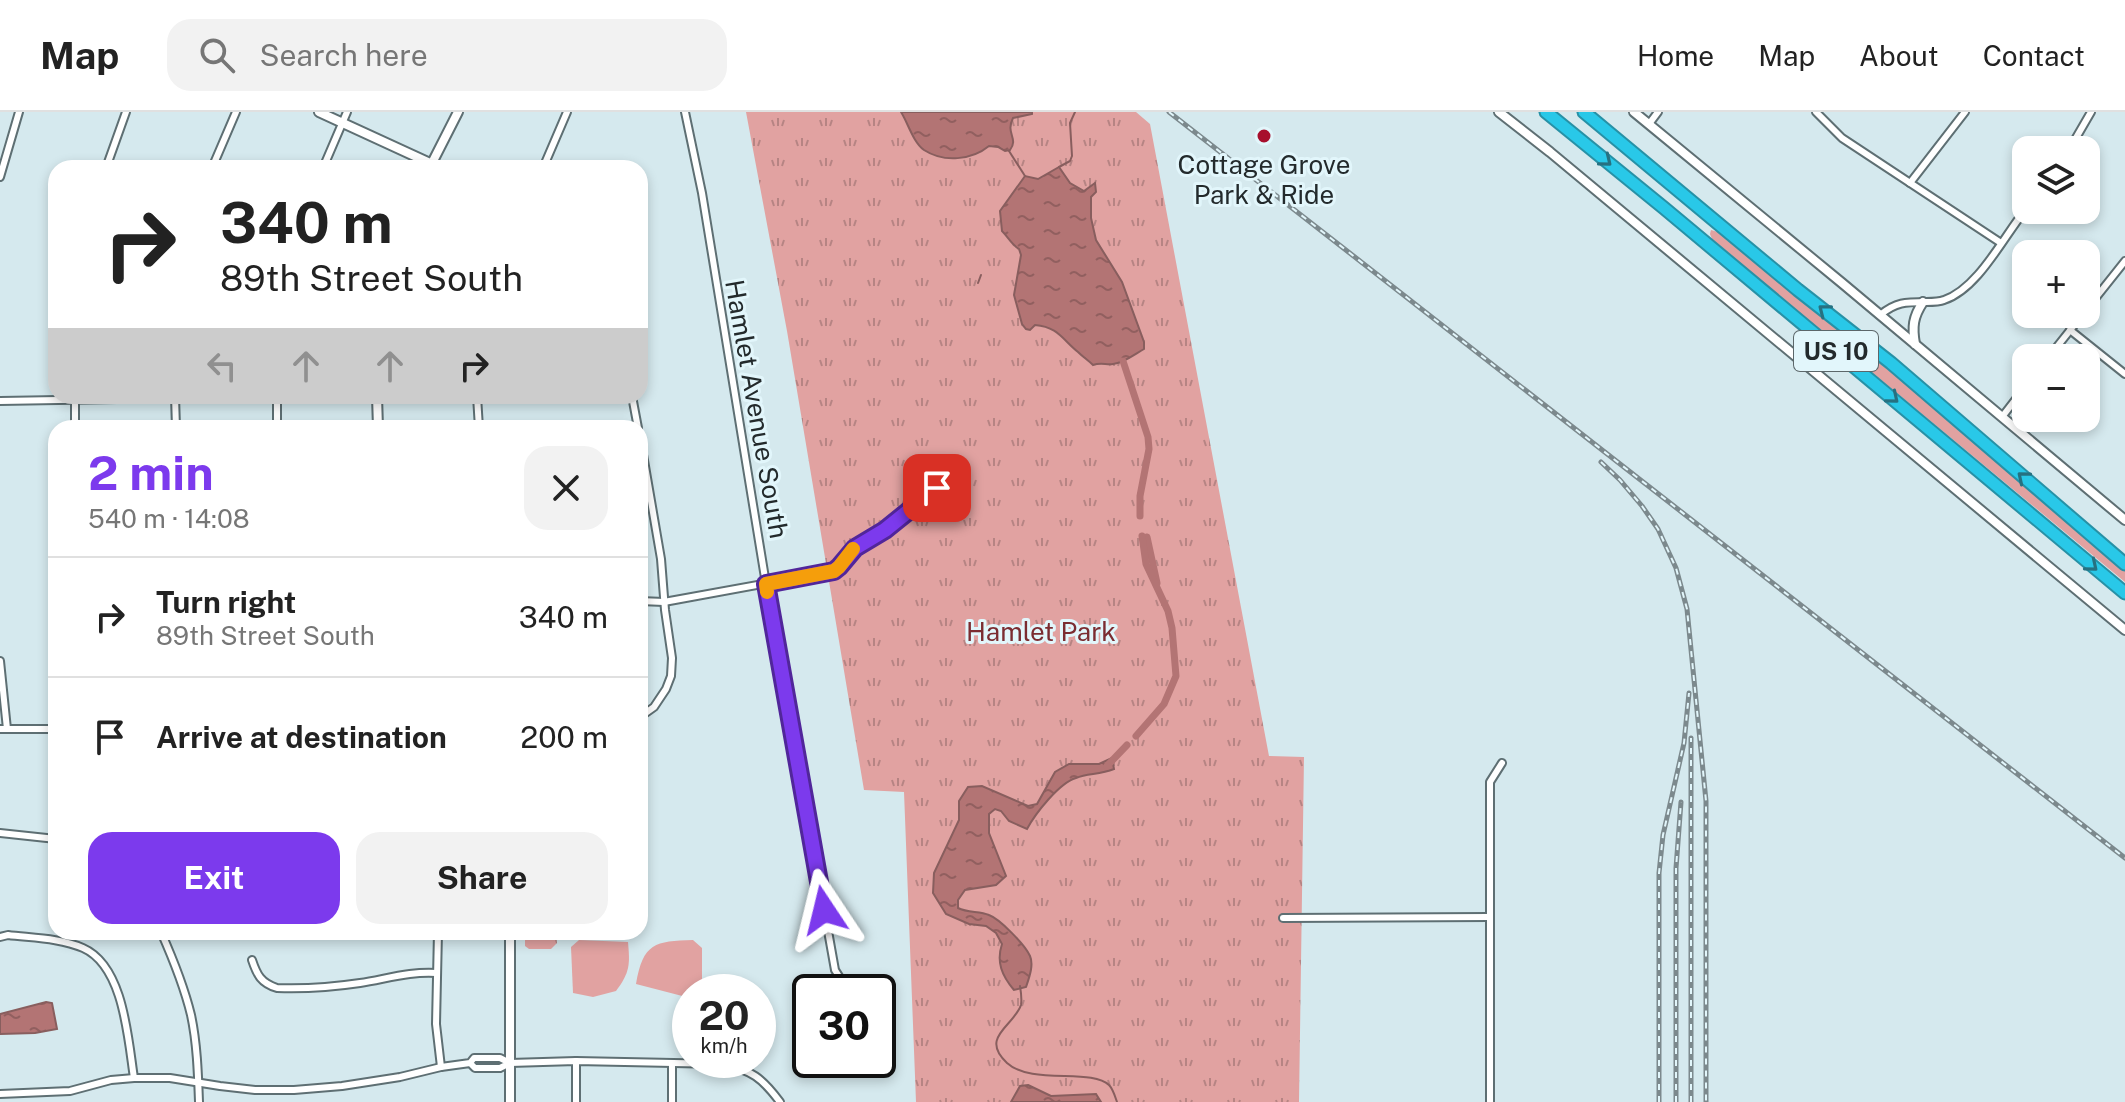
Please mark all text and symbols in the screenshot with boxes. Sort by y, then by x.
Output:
search box [167,19,727,91]
text: Map [40,33,119,78]
icon: search [195,33,239,77]
text: Search here [259,37,428,73]
text: Home [1637,39,1714,72]
text: Map [1758,39,1815,72]
text: About [1859,39,1939,72]
text: Contact [1983,39,2085,72]
marker: Cottage Grove Park & Ride [1255,127,1273,145]
map controls [2012,136,2100,432]
button: layers [2012,136,2100,224]
place label: Cottage Grove Park & Ride [1178,149,1350,210]
one-way arrow [1597,151,1612,166]
text: 340 m [220,190,393,256]
icon: right [88,192,192,296]
button: + [2012,240,2100,328]
text: 89th Street South [220,257,523,299]
street label: Hamlet Avenue South [719,277,795,541]
one-way arrow [1818,305,1833,320]
road number: US 10 [1794,331,1878,371]
icon: left [200,344,244,388]
icon: ahead [284,344,328,388]
icon: ahead [368,344,412,388]
icon: right [452,344,496,388]
button: − [2012,344,2100,432]
one-way arrow [1884,388,1898,403]
text: 2 min [88,444,214,501]
button: close [524,446,608,530]
pin [903,454,971,522]
icon: arrive [915,466,959,510]
one-way arrow [2018,472,2032,487]
text: 540 m · 14:08 [88,503,250,534]
one-way arrow [2083,556,2097,571]
text: Turn right [156,584,296,620]
icon: right [88,595,132,639]
text: 340 m [519,599,608,635]
park label: Hamlet Park [966,616,1116,647]
text: 89th Street South [156,620,375,651]
icon: arrive [88,715,132,759]
text: Arrive at destination [156,719,447,755]
text: 200 m [520,719,608,755]
button: Exit [88,832,340,924]
button: Share [356,832,608,924]
position arrow [782,868,866,952]
speed limit sign: 30 [792,974,896,1078]
text: 20 [698,992,750,1039]
text: km/h [700,1034,748,1058]

